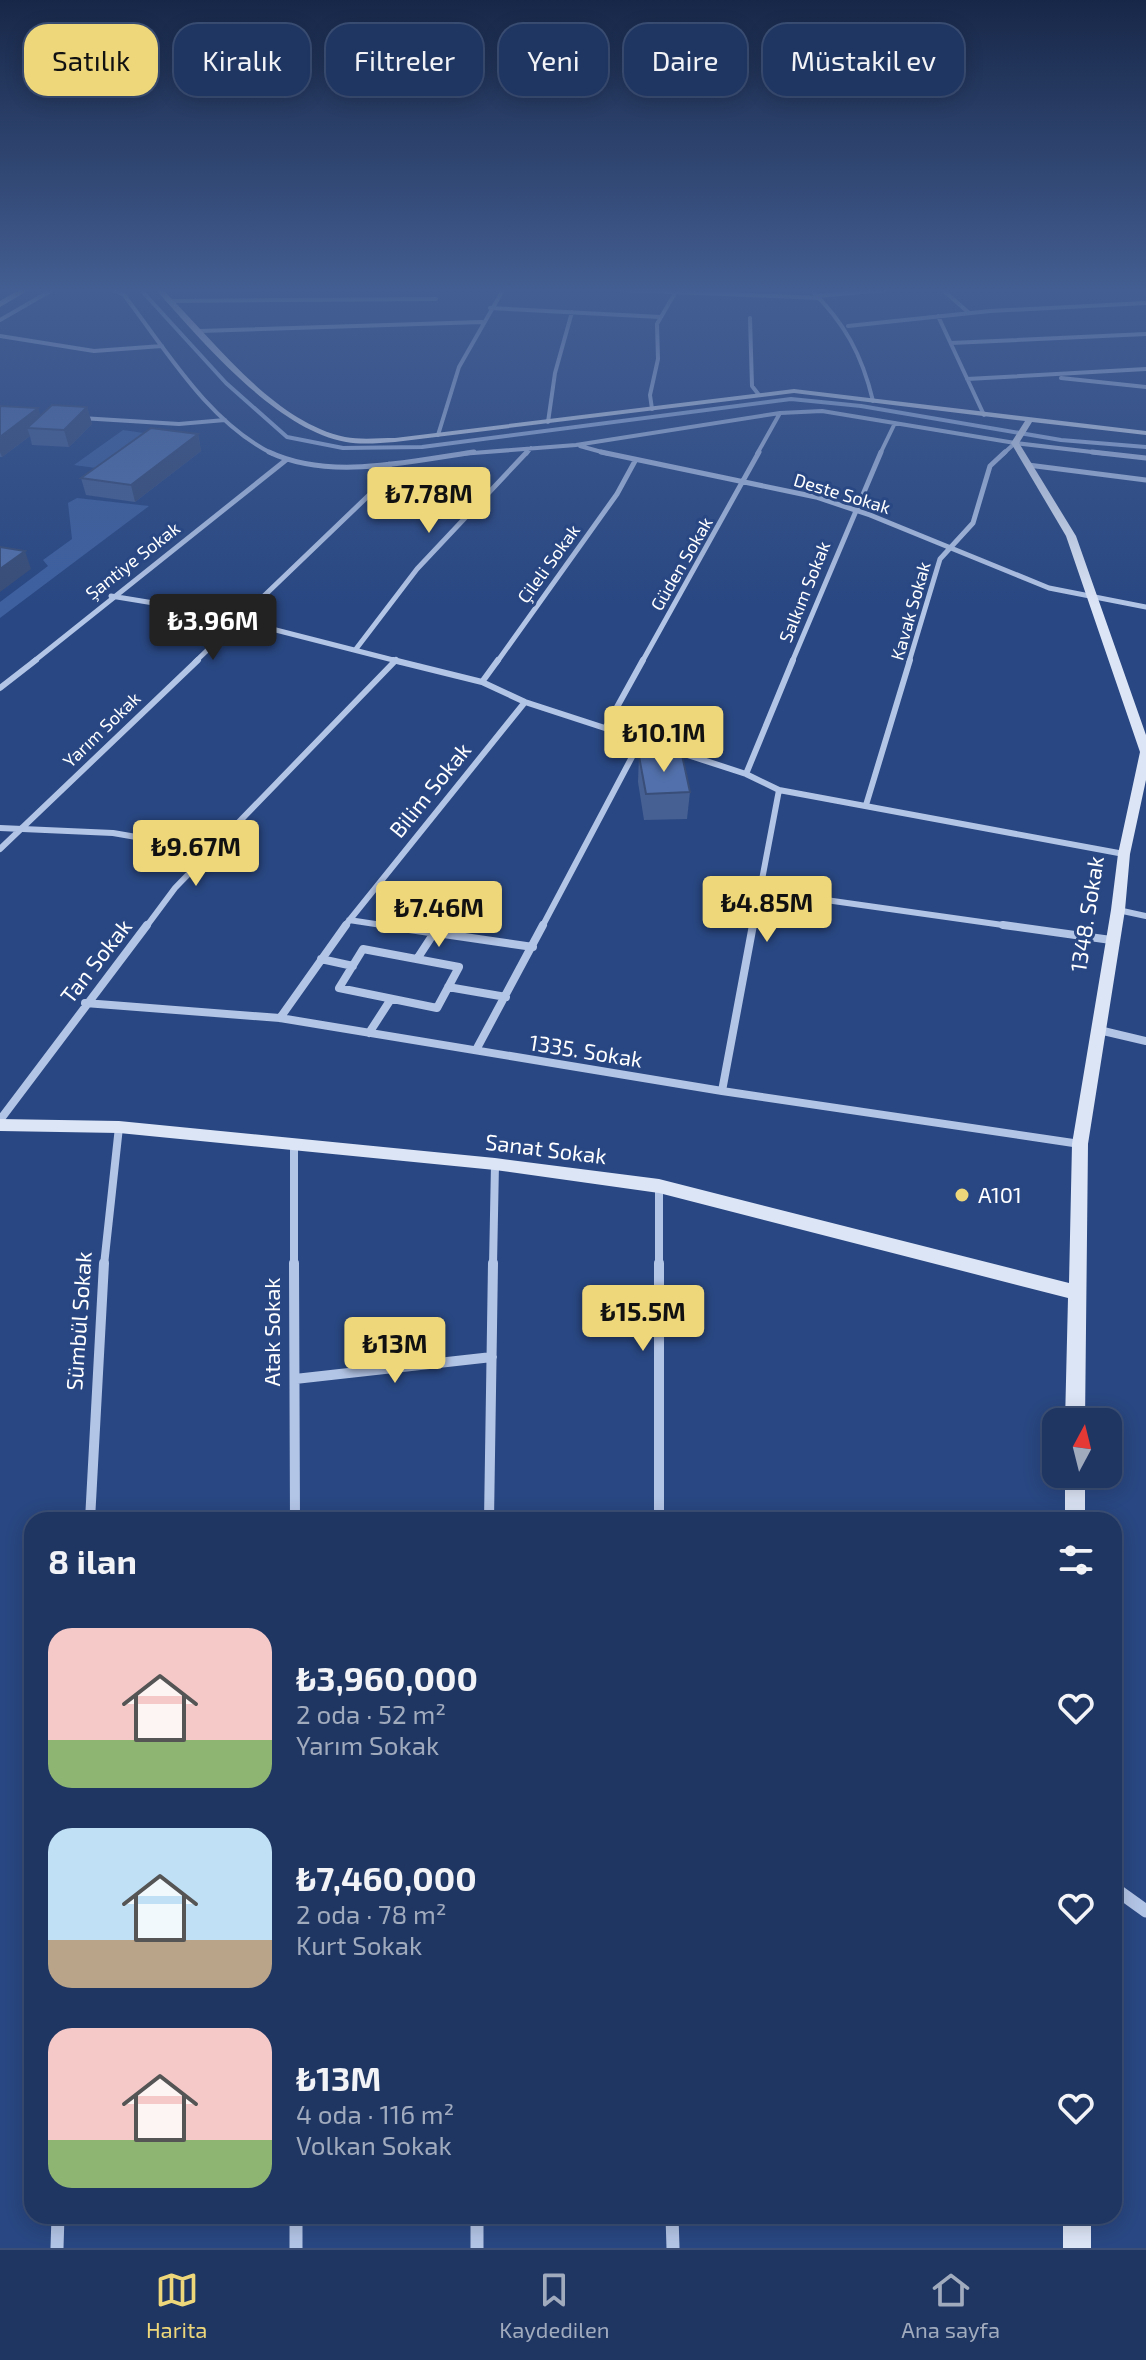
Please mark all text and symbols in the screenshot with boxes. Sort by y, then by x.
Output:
chip: Satılık [24,24,158,96]
chip: Kiralık [174,24,310,96]
chip: Filtreler [326,24,483,96]
chip: Yeni [499,24,608,96]
chip: Daire [624,24,747,96]
chip: Müstakil ev [763,24,964,96]
pin: ₺7.78M [364,467,494,535]
street label: Deste Sokak [791,468,893,518]
text: ₺7.78M [385,477,473,508]
street label: Güden Sokak [645,513,717,614]
street label: Şantiye Sokak [81,517,184,605]
street label: Çileli Sokak [512,520,585,608]
street label: Salkım Sokak [774,538,834,645]
street label: Kavak Sokak [885,559,935,662]
pin: ₺3.96M [148,594,278,662]
text: ₺3.96M [167,604,259,635]
street label: Yarım Sokak [58,687,145,772]
pin: ₺10.1M [599,706,729,774]
text: ₺10.1M [622,716,706,747]
street label: Bilim Sokak [383,737,475,842]
pin: ₺9.67M [131,820,261,888]
text: ₺9.67M [151,830,241,861]
street label: 1348. Sokak [1064,854,1108,974]
pin: ₺4.85M [702,876,832,944]
pin: ₺7.46M [374,881,504,949]
text: ₺4.85M [721,886,813,917]
text: ₺7.46M [394,891,484,922]
street label: Tan Sokak [54,913,136,1008]
street label: 1335. Sokak [528,1028,645,1072]
street label: Sanat Sokak [484,1128,608,1168]
place label: A101 [978,1181,1022,1207]
marker: A101 [953,1186,971,1204]
street label: Sümbül Sokak [60,1250,96,1391]
street label: Atak Sokak [258,1277,284,1387]
pin: ₺15.5M [578,1285,708,1353]
text: ₺15.5M [600,1295,686,1326]
pin: ₺13M [348,1317,442,1385]
text: ₺13M [362,1327,428,1358]
north arrow [1042,1408,1122,1488]
map controls [1042,1408,1122,1488]
icon: filters [1054,1538,1098,1582]
text: 8 ilan [48,1540,137,1581]
text: ₺3,960,000 [296,1657,478,1698]
icon: home [112,1660,208,1756]
icon: heart [1054,1686,1098,1730]
text: 2 oda · 52 m² [296,1698,446,1729]
text: Yarım Sokak [296,1729,439,1760]
text: ₺7,460,000 [296,1857,477,1898]
icon: home [112,1860,208,1956]
icon: heart [1054,1886,1098,1930]
text: 2 oda · 78 m² [296,1898,447,1929]
text: Kurt Sokak [296,1929,422,1960]
text: ₺13M [296,2057,381,2098]
icon: home [112,2060,208,2156]
icon: heart [1054,2086,1098,2130]
text: 4 oda · 116 m² [296,2098,454,2129]
text: Volkan Sokak [296,2129,452,2160]
tab: Harita [146,2268,207,2342]
tab: Kaydedilen [499,2268,609,2342]
tab: Ana sayfa [901,2268,1000,2342]

